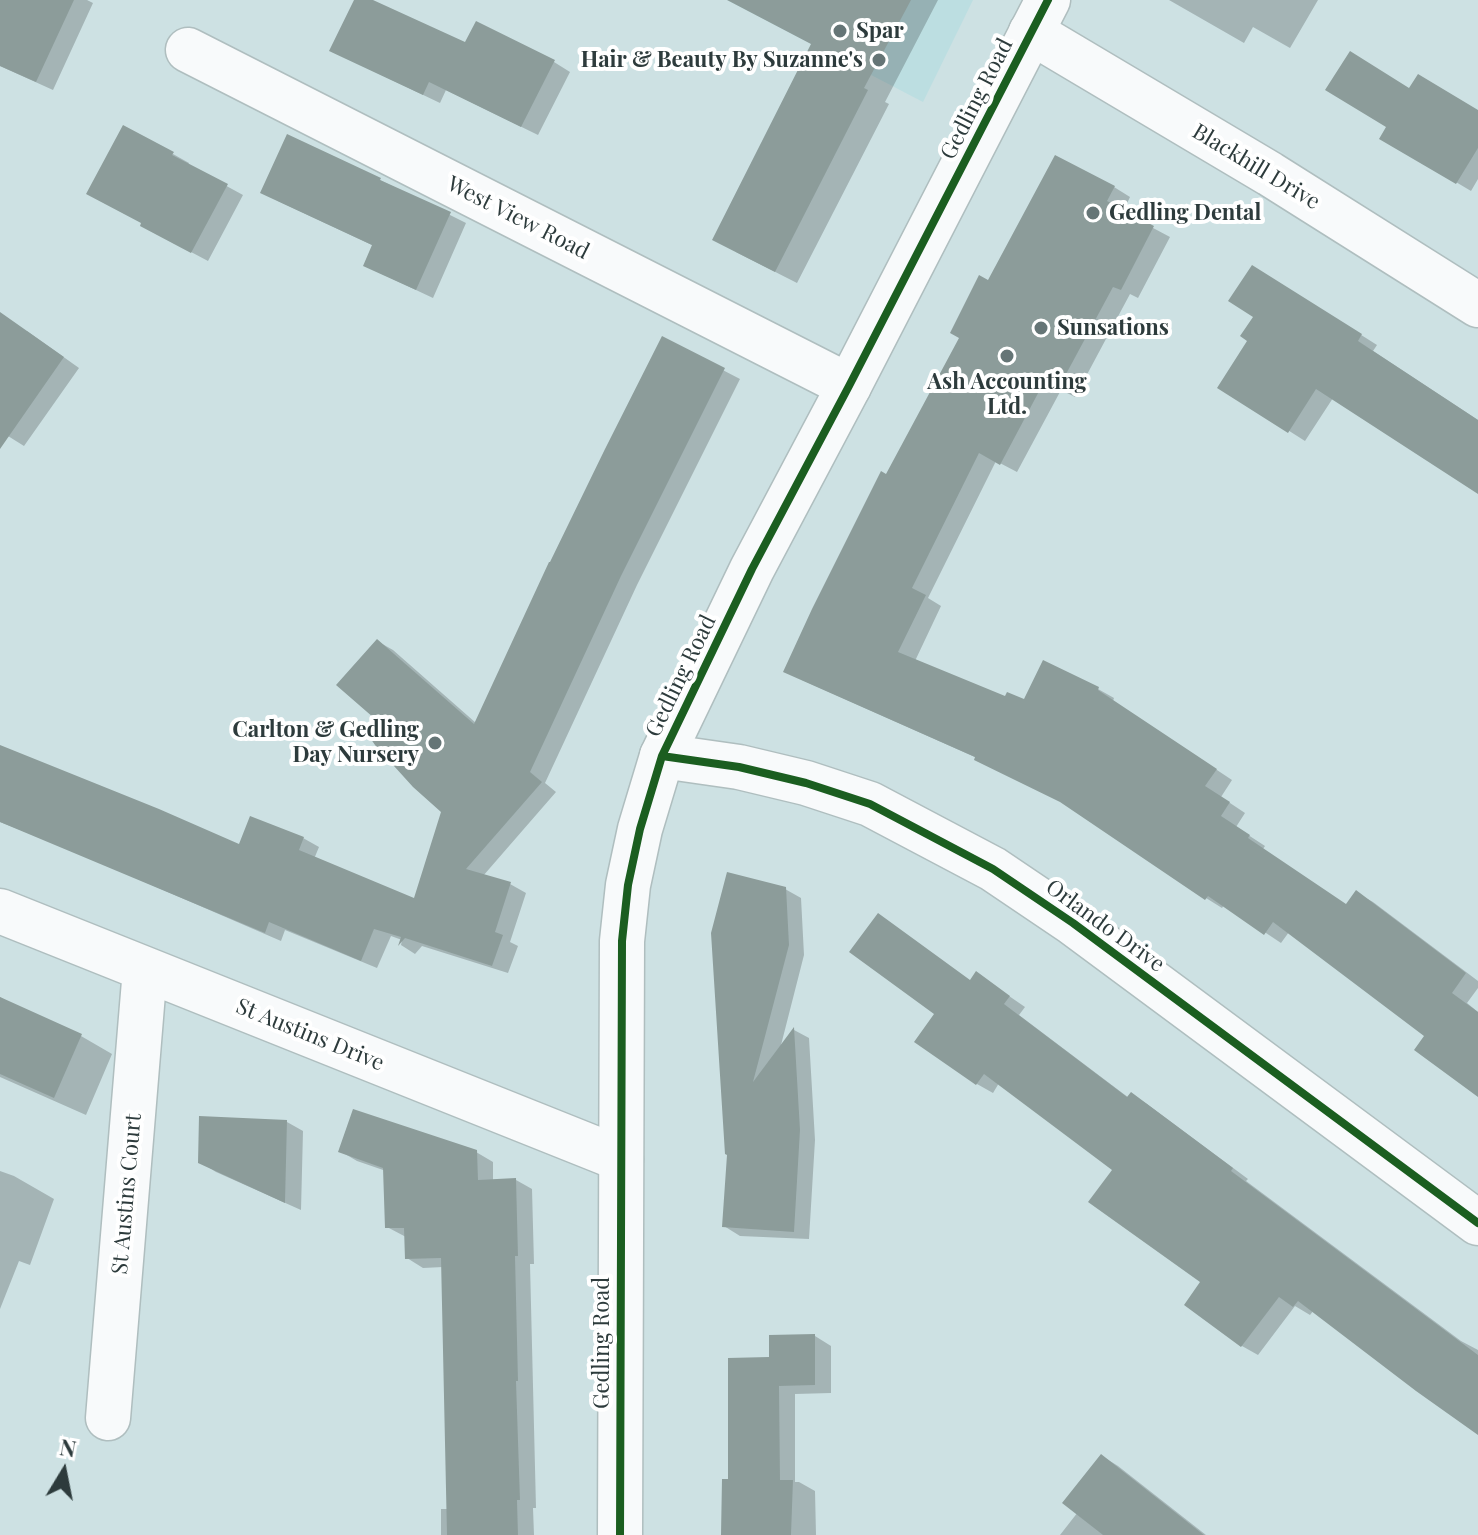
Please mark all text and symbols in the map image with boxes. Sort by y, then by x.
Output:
place label: Spar [856,18,904,44]
marker: Spar [831,22,849,40]
street label: Gedling Road [935,34,1019,164]
place label: Hair & Beauty By Suzanne's [581,47,863,73]
marker: Hair & Beauty By Suzanne's [870,51,888,69]
street label: Blackhill Drive [1187,119,1325,215]
street label: West View Road [443,171,593,265]
place label: Gedling Dental [1109,200,1261,226]
marker: Gedling Dental [1084,204,1102,222]
place label: Sunsations [1057,315,1169,341]
marker: Sunsations [1032,319,1050,337]
marker: Ash Accounting Ltd. [998,347,1016,365]
place label: Ash Accounting Ltd. [927,369,1087,420]
street label: Gedling Road [640,611,722,741]
place label: Carlton & Gedling Day Nursery [232,717,419,768]
marker: Carlton & Gedling Day Nursery [426,734,444,752]
street label: Orlando Drive [1041,874,1169,978]
street label: St Austins Drive [232,993,388,1077]
street label: St Austins Court [107,1113,147,1275]
street label: Gedling Road [589,1277,615,1409]
north arrow [24,1431,104,1511]
text: N [58,1431,79,1464]

